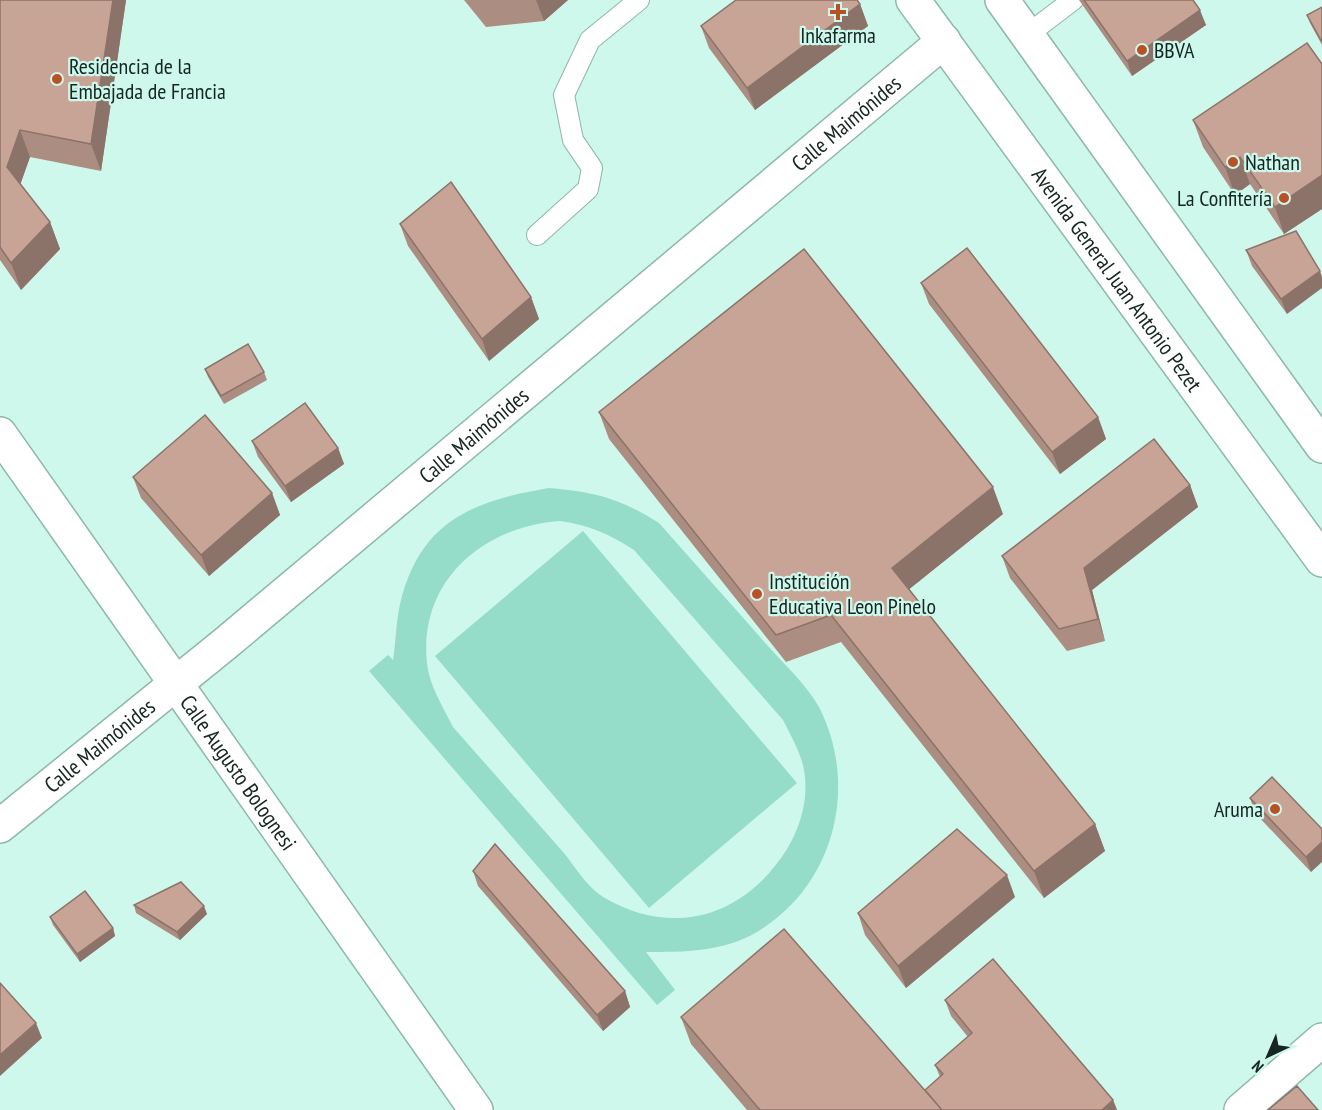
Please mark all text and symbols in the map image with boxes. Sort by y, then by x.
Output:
marker: Inkafarma [831,5,845,19]
place label: Inkafarma [800,21,876,49]
place label: BBVA [1154,36,1195,64]
marker: BBVA [1135,43,1149,57]
place label: Residencia de la Embajada de Francia [69,52,226,105]
street label: Calle Maimónides [786,69,907,177]
marker: Residencia de la Embajada de Francia [50,72,64,86]
place label: Nathan [1245,148,1300,176]
marker: Nathan [1226,155,1240,169]
street label: Avenida General Juan Antonio Pezet [1026,162,1208,397]
place label: La Confitería [1177,184,1272,212]
marker: La Confitería [1277,191,1291,205]
street label: Calle Maimónides [413,381,534,489]
place label: Institución Educativa Leon Pinelo [769,567,936,620]
marker: Institución Educativa Leon Pinelo [750,587,764,601]
street label: Calle Augusto Bolognesi [174,689,303,856]
street label: Calle Maimónides [38,692,161,799]
place label: Aruma [1214,795,1263,823]
marker: Aruma [1268,802,1282,816]
north arrow [1238,1026,1298,1086]
text: N [1248,1057,1268,1077]

